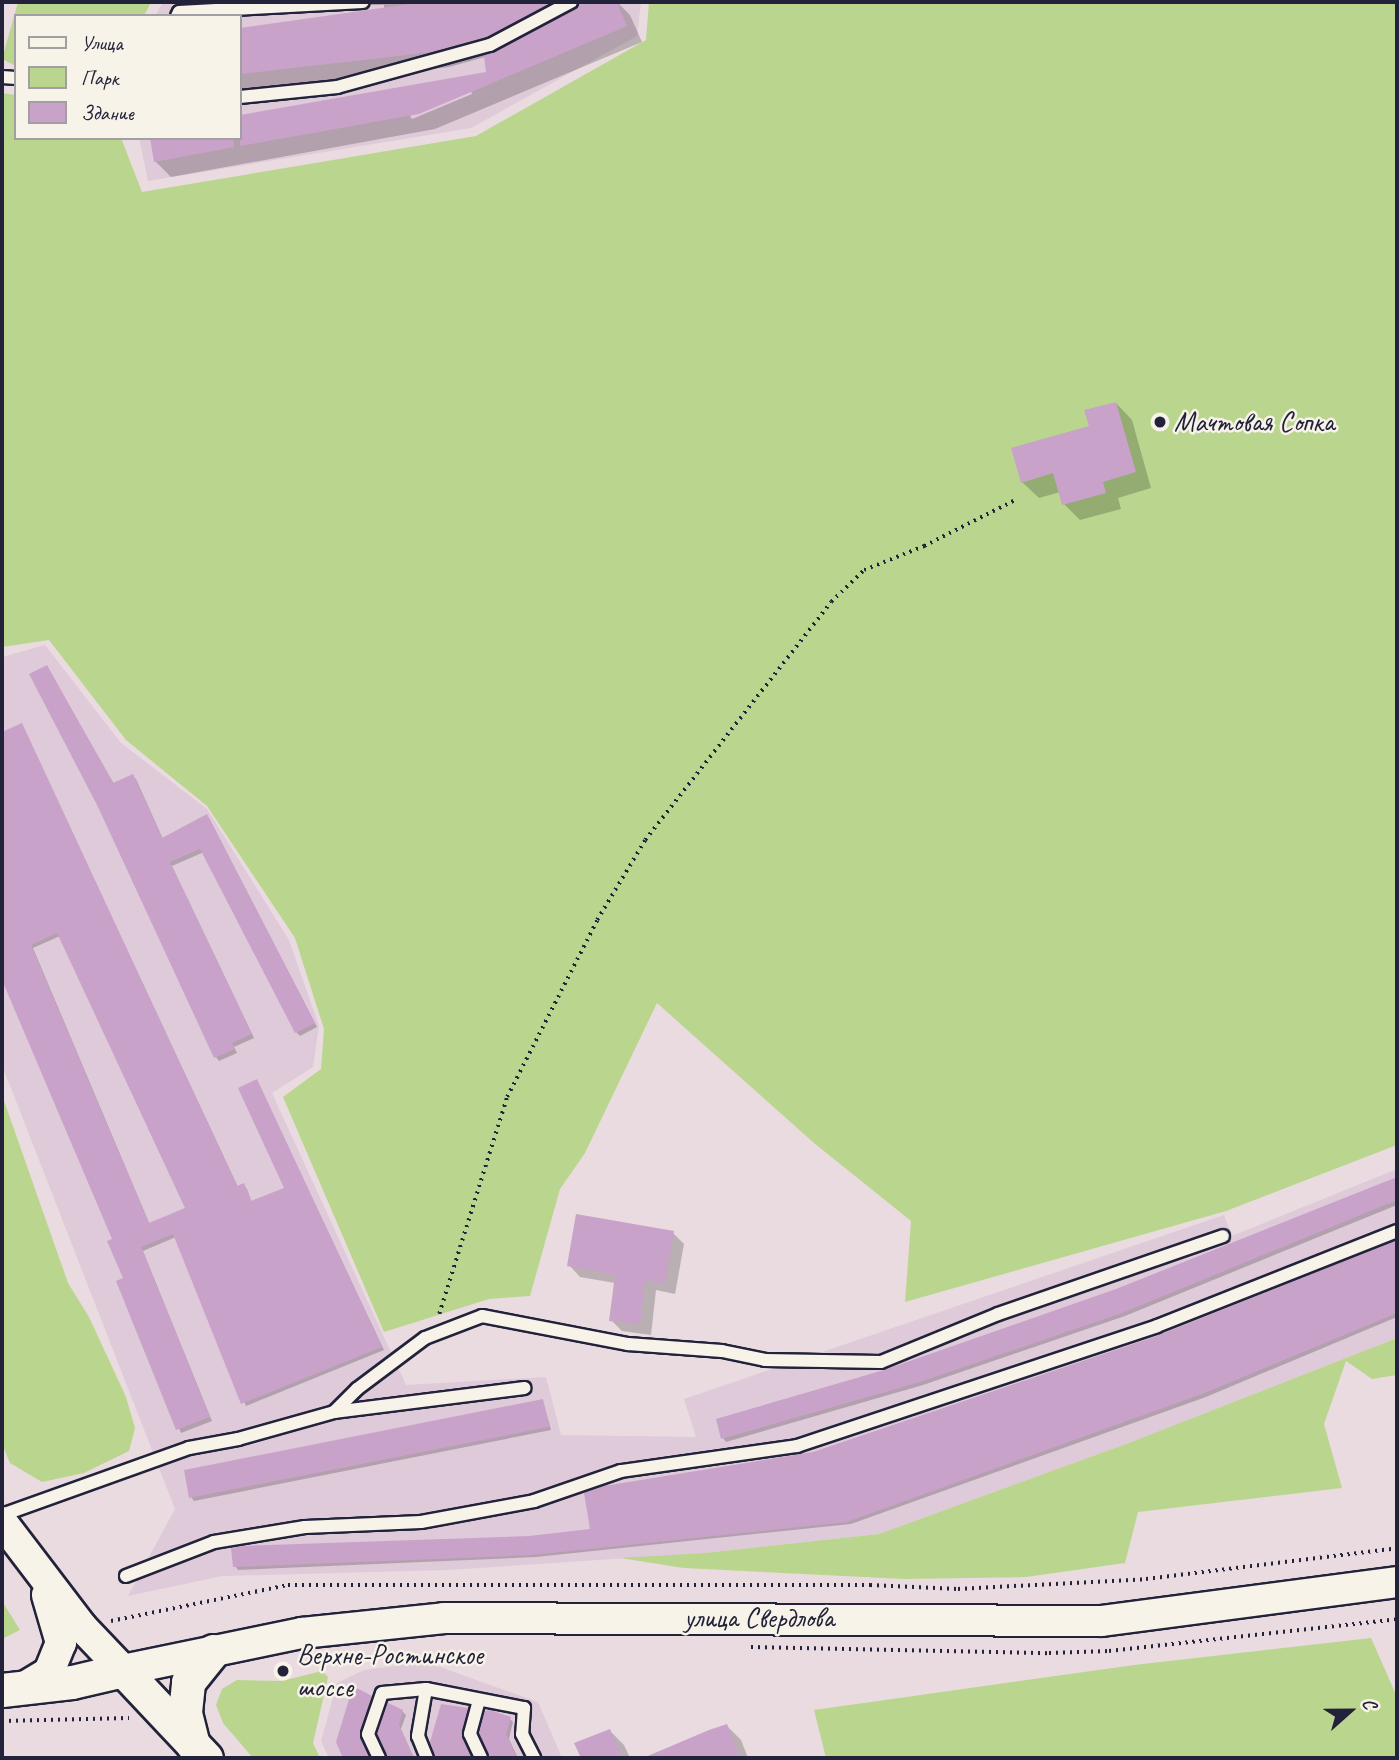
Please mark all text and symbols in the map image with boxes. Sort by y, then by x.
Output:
legend [14,14,242,140]
text: Улица [81,30,123,56]
text: Парк [81,65,118,91]
text: Здание [81,100,134,126]
place label: Мачтовая Сопка [1174,405,1333,439]
marker: Мачтовая Сопка [1152,414,1168,430]
street label: улица Свердлова [684,1601,834,1635]
place label: Верхне-Ростинское шоссе [297,1638,483,1704]
marker: Верхне-Ростинское шоссе [275,1663,291,1679]
north arrow [1315,1676,1385,1746]
text: С [1357,1695,1382,1712]

